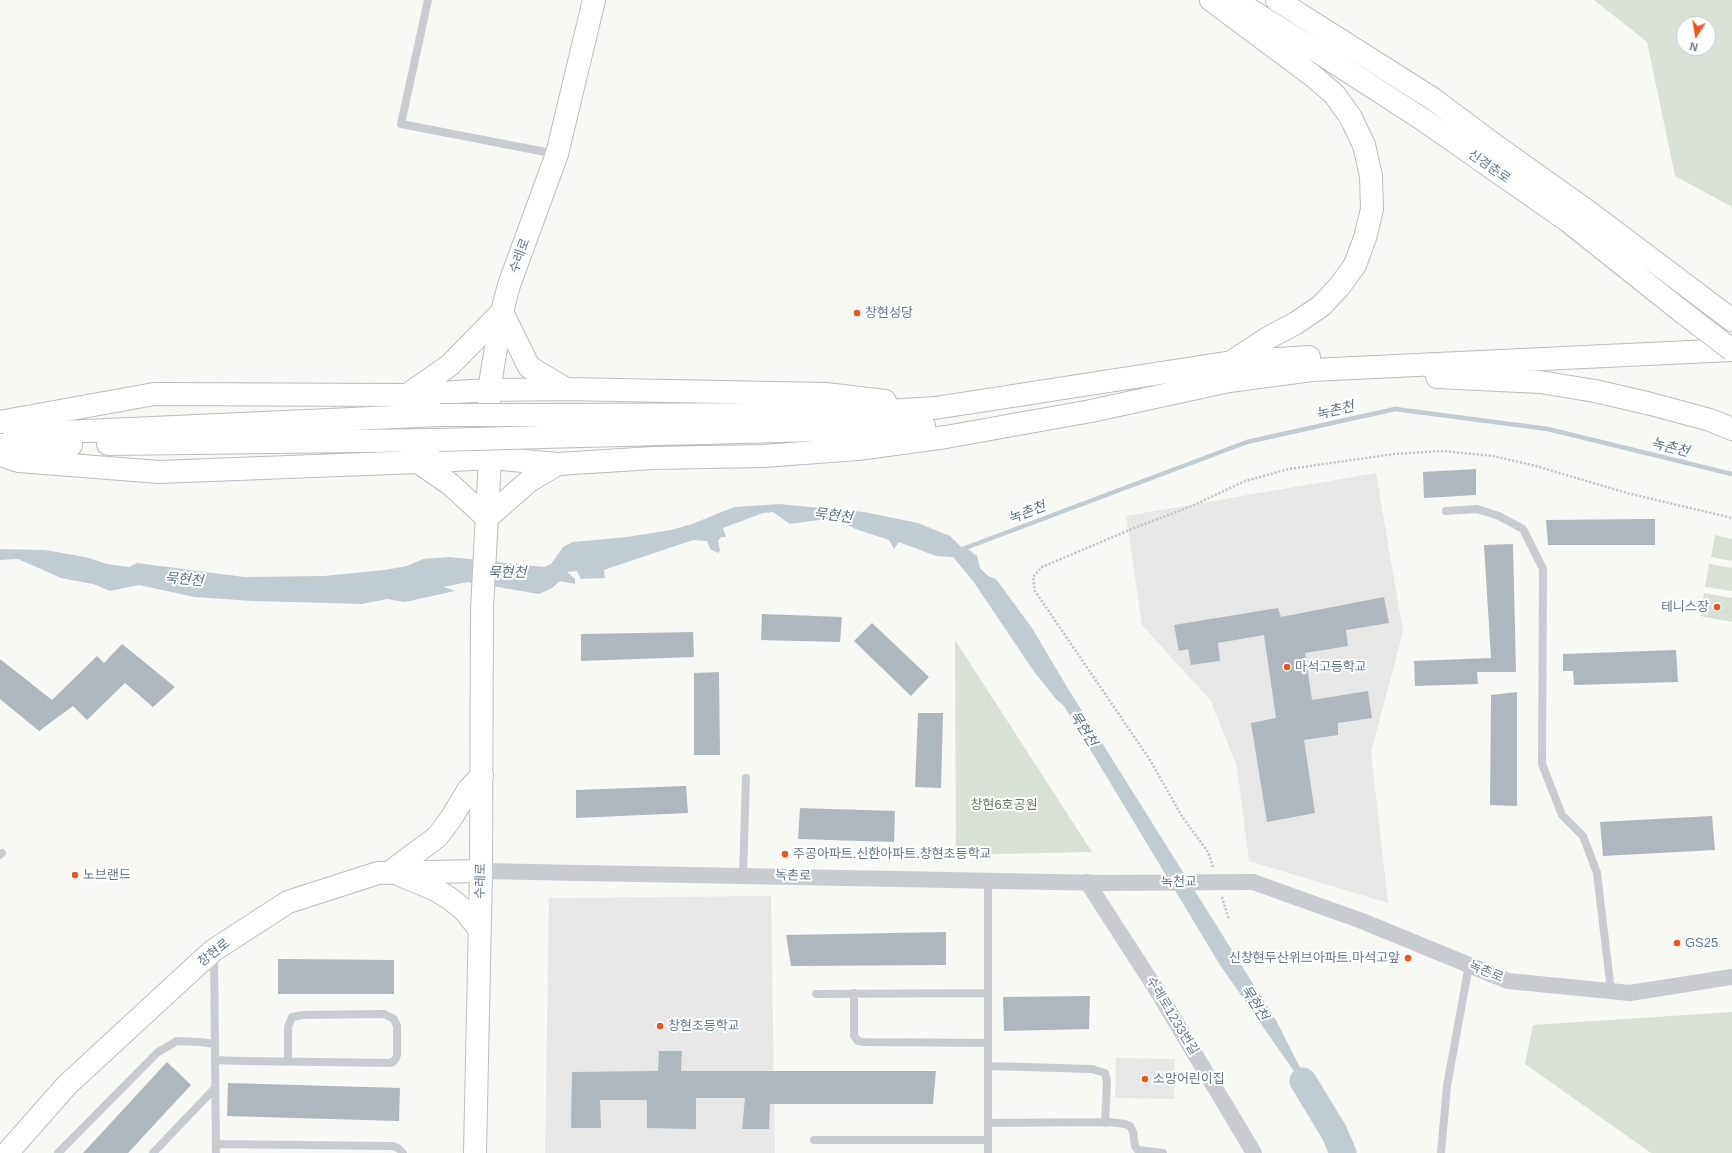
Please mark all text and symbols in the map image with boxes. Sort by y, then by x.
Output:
north arrow [1676,16,1716,56]
text: N [1689,40,1699,53]
street label: 신경춘로 [1465,147,1513,187]
street label: 수레로 [507,236,533,276]
place label: 창현성당 [865,305,913,321]
marker: 창현성당 [852,308,862,318]
water label: 녹촌천 [1314,398,1356,424]
water label: 녹촌천 [1649,435,1691,461]
water label: 녹촌천 [1006,498,1048,528]
water label: 묵현천 [813,505,853,527]
water label: 묵현천 [488,565,526,581]
water label: 묵현천 [164,570,204,590]
place label: 테니스장 [1661,599,1709,615]
marker: 테니스장 [1712,602,1722,612]
place label: 마석고등학교 [1295,659,1367,675]
marker: 마석고등학교 [1282,662,1292,672]
water label: 묵현천 [1066,708,1100,750]
park label: 창현6호공원 [970,797,1038,813]
place label: 주공아파트.신한아파트.창현초등학교 [793,846,992,862]
marker: 주공아파트.신한아파트.창현초등학교 [780,849,790,859]
street label: 수레로 [473,863,489,899]
place label: 노브랜드 [83,867,131,883]
street label: 녹촌로 [775,868,811,884]
marker: 노브랜드 [70,870,80,880]
street label: 녹천교 [1161,874,1197,890]
place label: GS25 [1685,935,1718,951]
street label: 창현로 [195,936,233,970]
marker: GS25 [1672,938,1682,948]
place label: 신창현두산위브아파트.마석고앞 [1229,950,1400,966]
marker: 신창현두산위브아파트.마석고앞 [1403,953,1413,963]
street label: 녹촌로 [1466,958,1506,986]
street label: 수레로1233번길 [1142,974,1202,1058]
water label: 묵현천 [1237,982,1271,1024]
place label: 창현초등학교 [668,1018,740,1034]
marker: 창현초등학교 [655,1021,665,1031]
place label: 소망어린이집 [1153,1071,1225,1087]
marker: 소망어린이집 [1140,1074,1150,1084]

